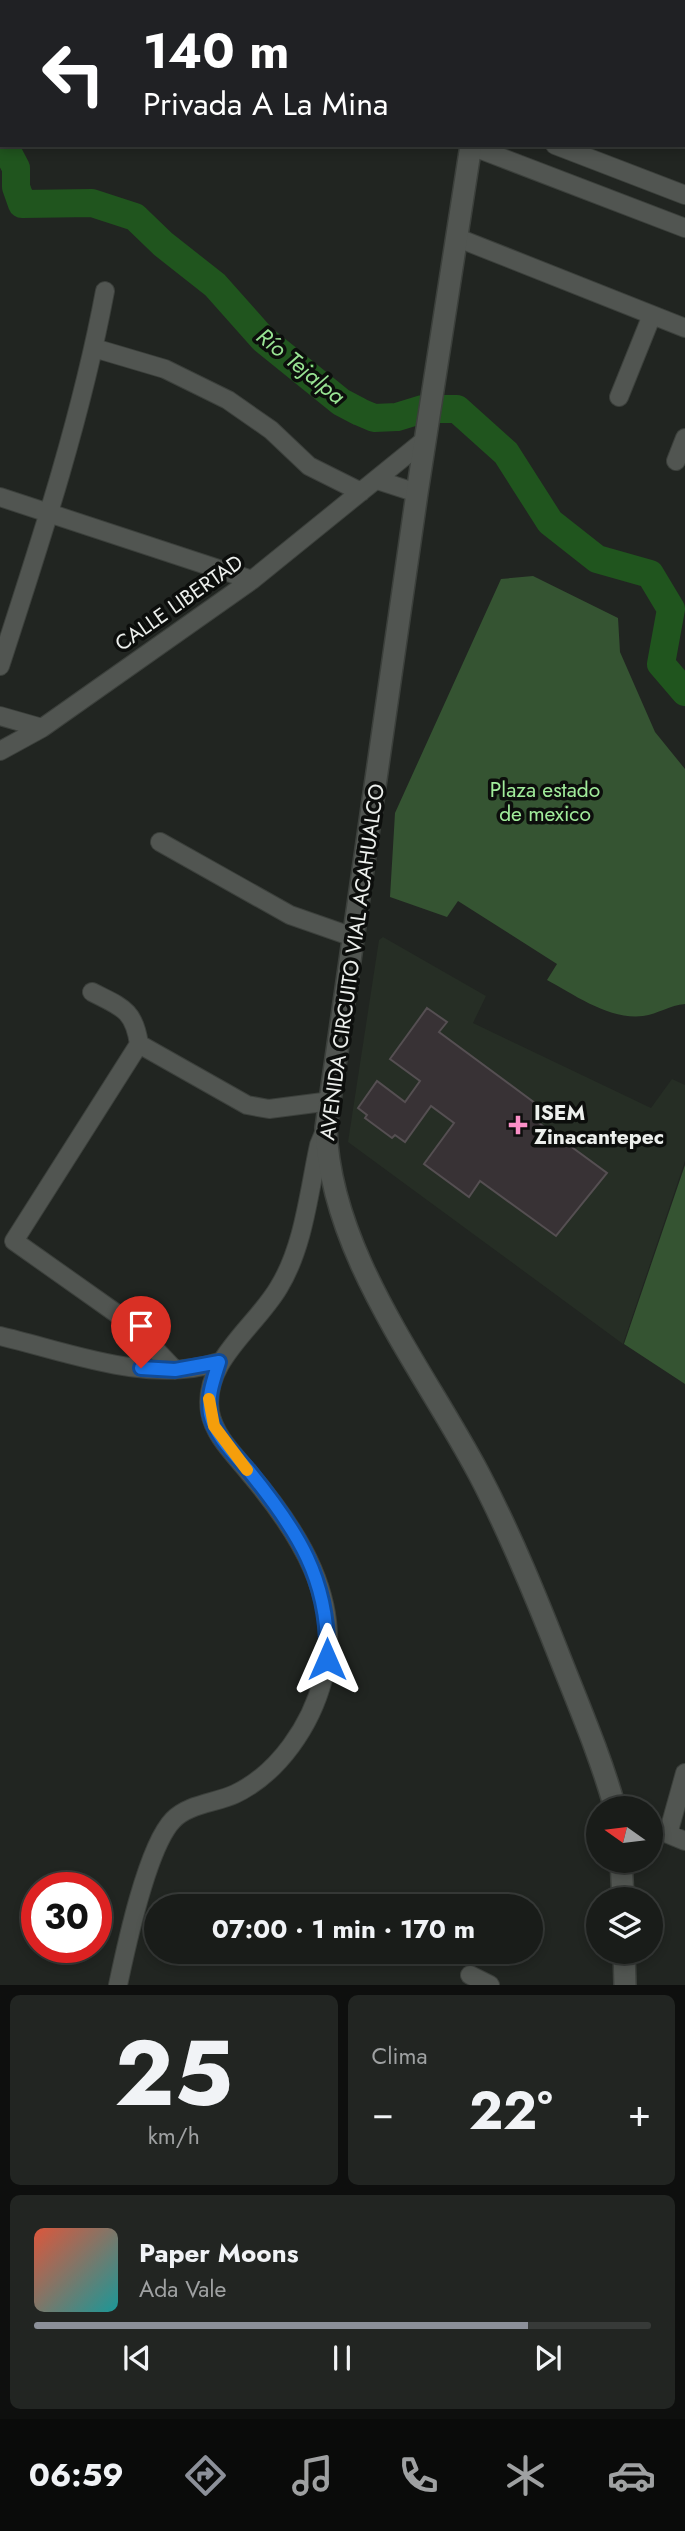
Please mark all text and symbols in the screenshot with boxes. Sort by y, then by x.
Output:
text: 140 m [143,16,289,86]
icon: left [28,28,119,119]
text: Privada A La Mina [143,81,388,127]
water label: Río Tejalpa [249,319,353,413]
street label: CALLE LIBERTAD [109,548,249,658]
park label: Plaza estado de mexico [490,775,600,829]
street label: AVENIDA CIRCUITO VIAL ACAHUALCO [312,782,392,1142]
place label: ISEM Zinacantepec [534,1098,664,1152]
marker: ISEM Zinacantepec [508,1115,528,1135]
pin [111,1296,171,1368]
icon: arrive [122,1307,160,1345]
position arrow [290,1622,364,1696]
north arrow [586,1796,663,1872]
map controls [586,1796,663,1964]
speed limit sign: 30 [21,1872,112,1963]
button: layers [586,1887,663,1964]
text: 07:00 · 1 min · 170 m [212,1910,475,1948]
text: 25 [115,2008,233,2139]
text: Clima [372,2039,428,2073]
text: 22° [469,2073,553,2149]
text: − [372,2085,394,2140]
text: + [628,2085,651,2140]
text: km/h [148,2119,200,2153]
text: Paper Moons [139,2234,299,2272]
text: Ada Vale [139,2272,226,2306]
icon: previous [118,2339,156,2377]
icon: pause [323,2339,361,2377]
icon: next [529,2339,567,2377]
icon: directions [181,2451,230,2500]
icon: music [288,2451,337,2500]
icon: phone [394,2451,443,2500]
icon: climate [501,2451,550,2500]
icon: car [607,2451,656,2500]
text: 06:59 [29,2452,124,2498]

